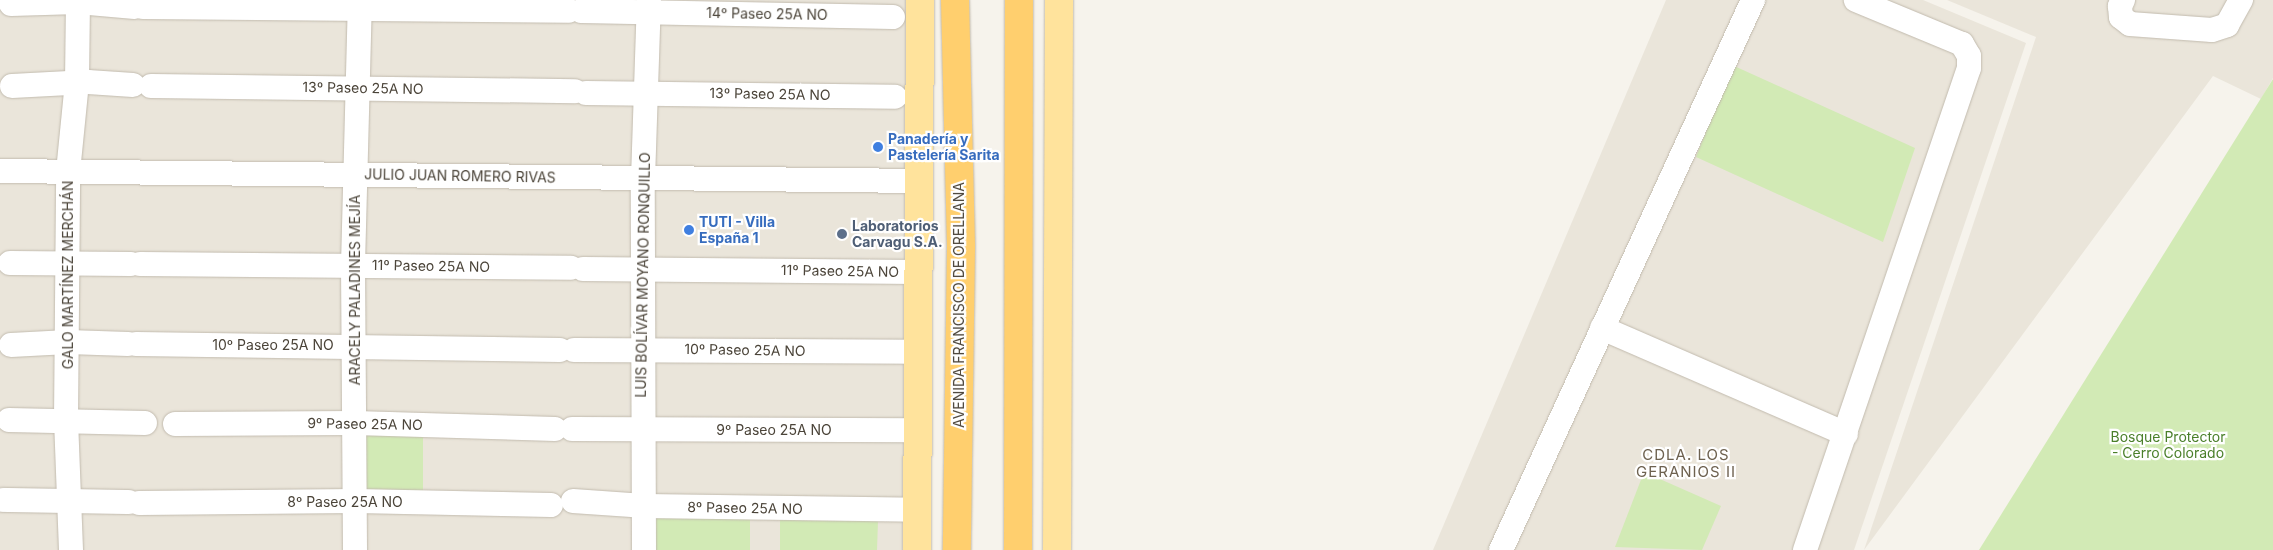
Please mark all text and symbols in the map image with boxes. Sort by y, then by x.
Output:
street label: 14º Paseo 25A NO [706,5,828,23]
street label: 13º Paseo 25A NO [302,79,424,97]
street label: 13º Paseo 25A NO [709,85,831,103]
place label: Panadería y Pastelería Sarita [888,131,1000,164]
marker: Panadería y Pastelería Sarita [872,141,884,153]
street label: LUIS BOLÍVAR MOYANO RONQUILLO [632,152,654,398]
street label: JULIO JUAN ROMERO RIVAS [364,166,556,186]
street label: GALO MARTÍNEZ MERCHÁN [60,181,76,369]
street label: AVENIDA FRANCISCO DE ORELLANA [951,182,967,428]
street label: ARACELY PALADINES MEJÍA [347,195,363,385]
place label: TUTI - Villa España 1 [699,214,775,246]
place label: Laboratorios Carvagu S.A. [852,218,943,250]
marker: TUTI - Villa España 1 [683,224,695,236]
marker: Laboratorios Carvagu S.A. [836,228,848,240]
street label: 11º Paseo 25A NO [372,257,490,275]
street label: 11º Paseo 25A NO [781,262,899,280]
street label: 10º Paseo 25A NO [212,337,334,353]
street label: 10º Paseo 25A NO [684,341,806,359]
street label: 9º Paseo 25A NO [307,415,423,433]
street label: 9º Paseo 25A NO [716,422,832,438]
park label: Bosque Protector - Cerro Colorado [2111,429,2225,462]
district label: CDLA. LOS GERANIOS II [1635,445,1737,480]
street label: 8º Paseo 25A NO [287,494,403,510]
street label: 8º Paseo 25A NO [687,499,803,517]

